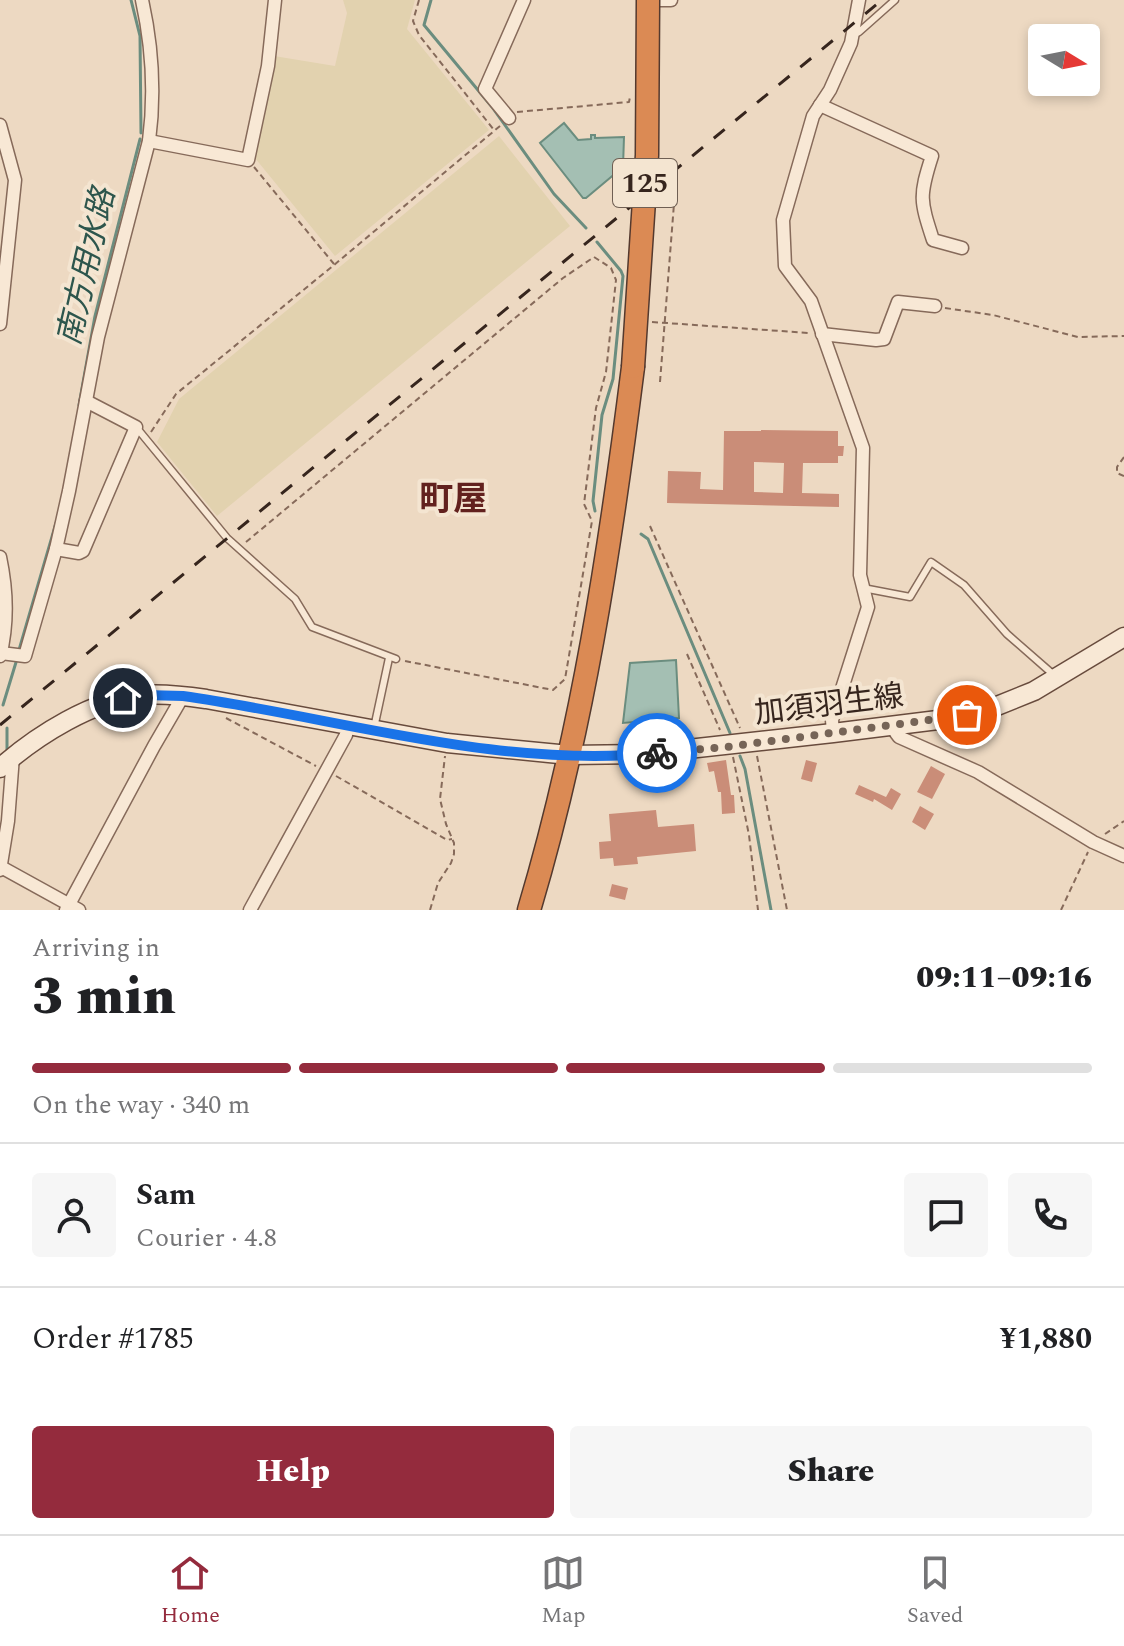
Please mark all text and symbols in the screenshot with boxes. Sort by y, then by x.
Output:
north arrow [1028,24,1100,96]
map controls [1028,24,1100,96]
road number: 125 [613,159,677,207]
water label: 南方用水路 [45,181,130,350]
district label: 町屋 [419,474,487,526]
pin [89,664,157,732]
street label: 加須羽生線 [752,673,906,737]
icon: home [101,676,145,720]
pin [933,681,1001,749]
icon: bag [945,693,989,737]
courier [617,713,697,793]
icon: bike [635,731,679,775]
text: Arriving in [32,928,160,968]
text: 09:11–09:16 [916,955,1092,1001]
text: 3 min [32,958,176,1037]
text: On the way · 340 m [32,1085,250,1125]
text: Sam [136,1172,196,1218]
button: person [32,1173,116,1257]
button: chat [904,1173,988,1257]
button: phone [1008,1173,1092,1257]
text: Courier · 4.8 [136,1218,277,1258]
text: Order #1785 [32,1316,194,1362]
text: ¥1,880 [1000,1316,1092,1362]
button: Help [32,1426,554,1518]
button: Share [570,1426,1092,1518]
tab: Home [161,1551,220,1632]
tab: Map [541,1551,586,1632]
tab: Saved [907,1551,963,1632]

